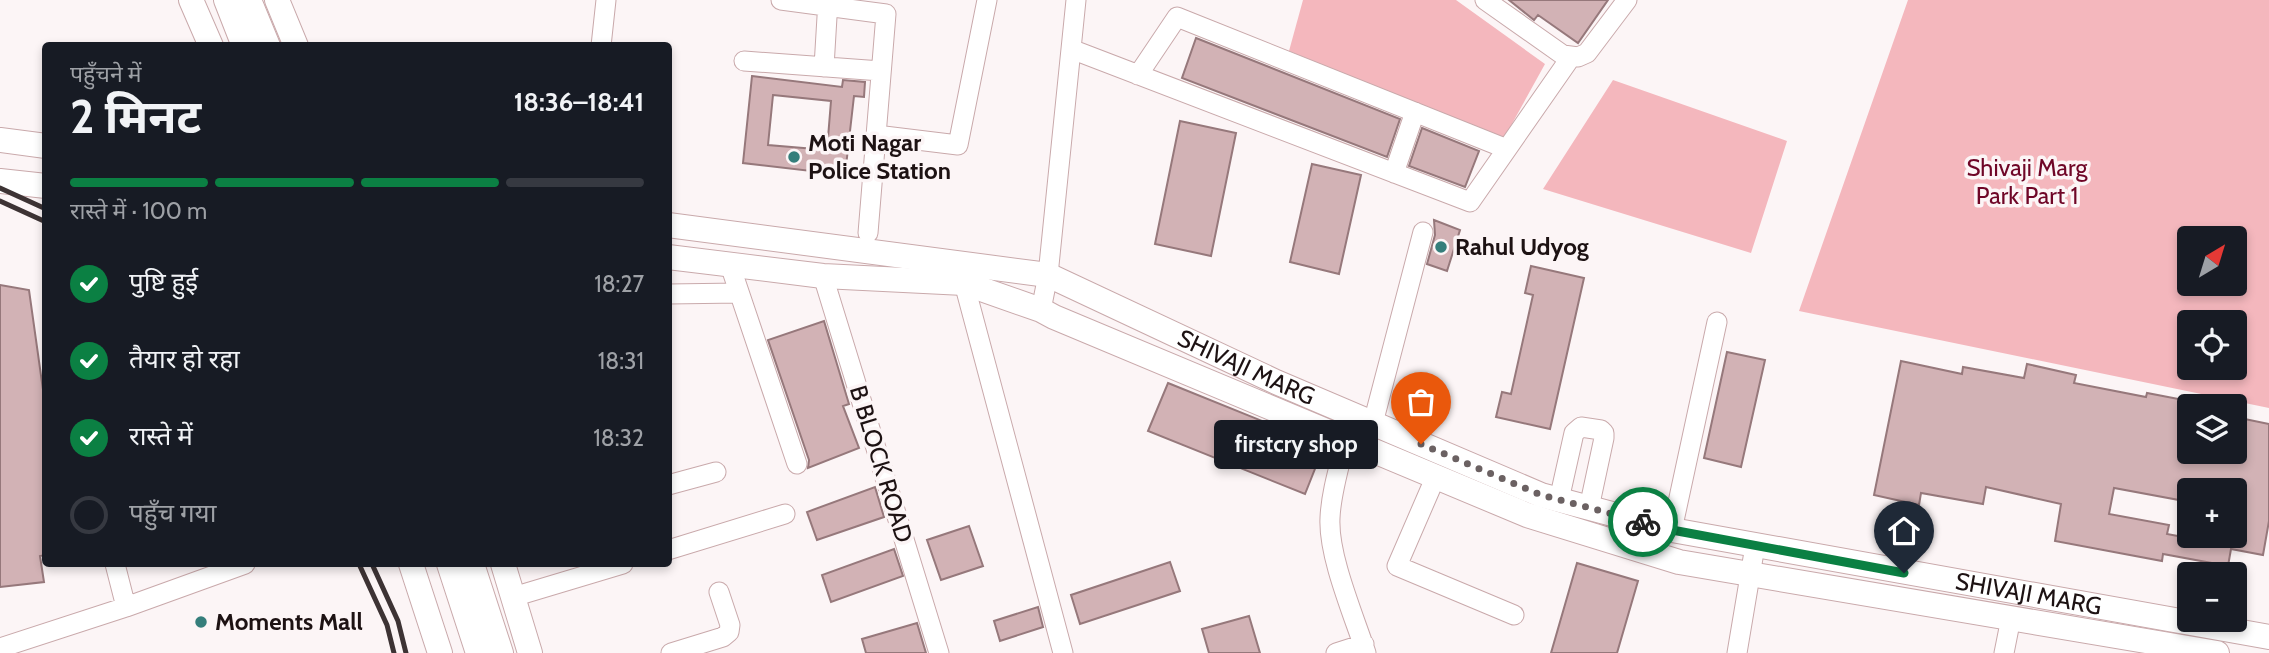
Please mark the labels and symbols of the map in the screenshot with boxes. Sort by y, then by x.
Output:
place label: Moti Nagar Police Station [808,128,951,185]
marker: Moti Nagar Police Station [786,149,802,165]
park label: Shivaji Marg Park Part 1 [1967,153,2089,210]
north arrow [2177,226,2247,296]
place label: Rahul Udyog [1455,232,1589,261]
marker: Rahul Udyog [1433,239,1449,255]
street label: SHIVAJI MARG [1173,323,1319,411]
pin [1391,372,1451,444]
street label: B BLOCK ROAD [844,382,919,546]
callout: firstcry shop [1214,420,1379,468]
courier [1608,487,1678,557]
pin [1874,501,1934,573]
street label: SHIVAJI MARG [1953,566,2104,621]
place label: Moments Mall [215,607,363,636]
marker: Moments Mall [193,614,209,630]

